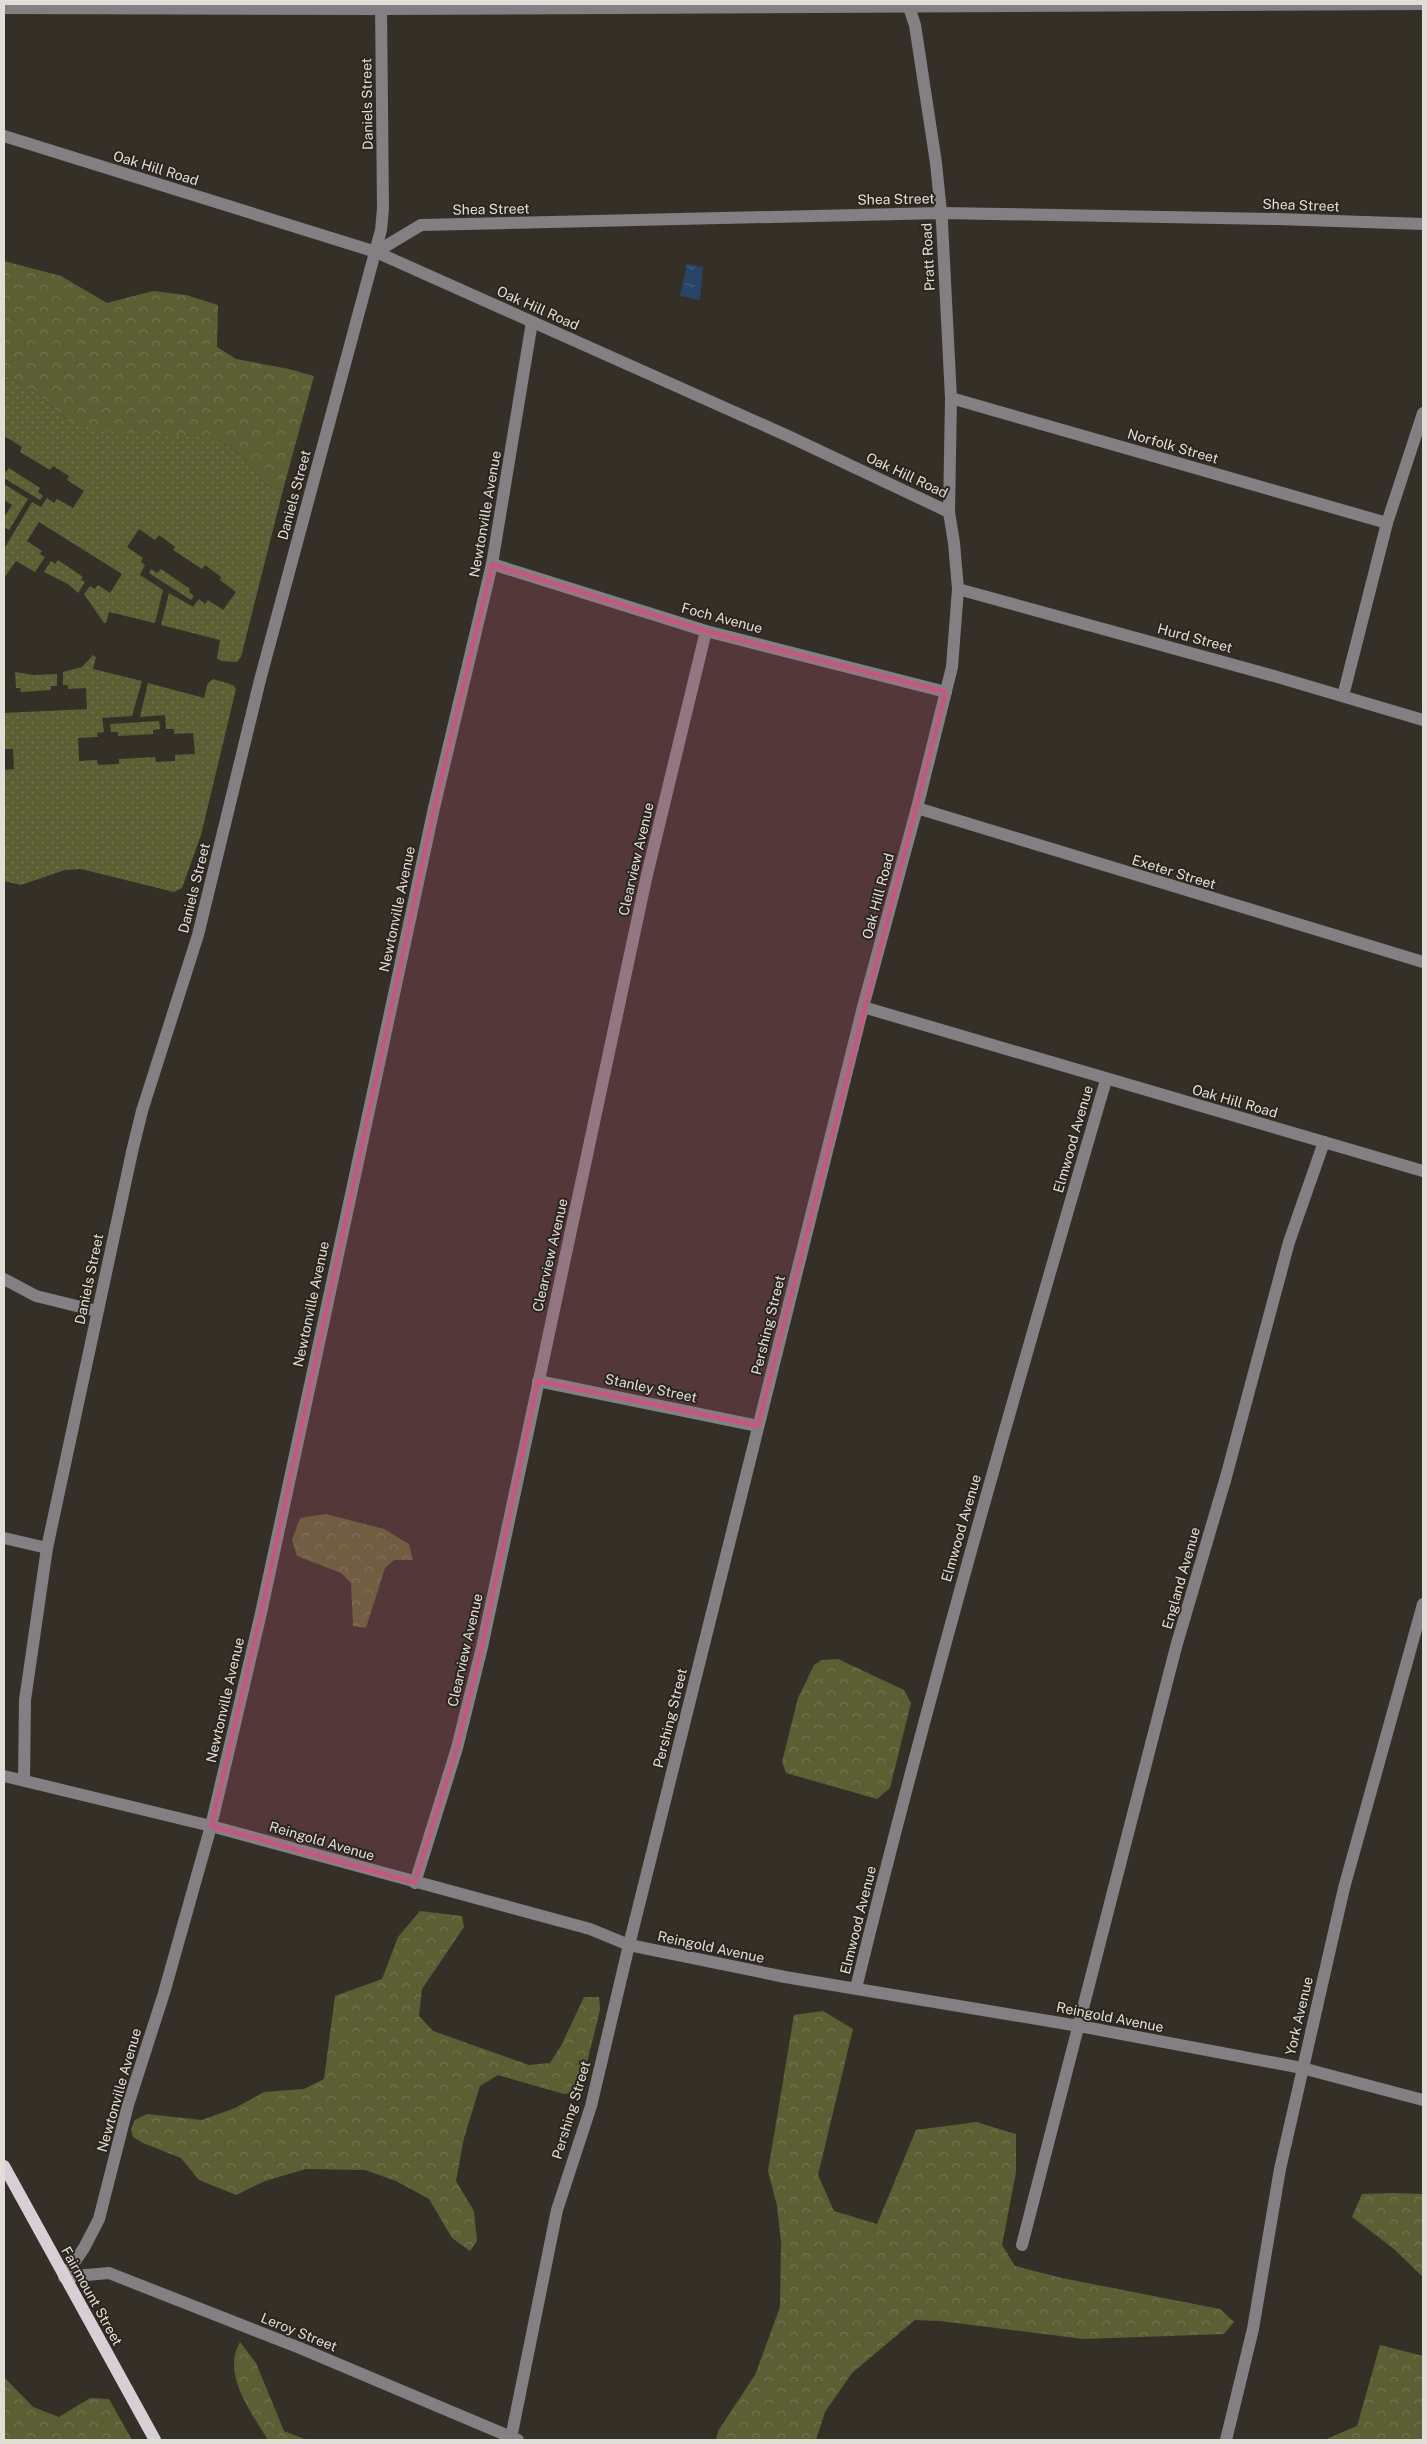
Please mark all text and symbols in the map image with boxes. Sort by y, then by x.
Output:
street label: Daniels Street [358,58,376,150]
street label: Oak Hill Road [111,147,201,189]
street label: Shea Street [857,190,935,208]
street label: Shea Street [1262,196,1340,214]
street label: Shea Street [452,200,530,218]
street label: Pratt Road [918,222,938,292]
street label: Oak Hill Road [494,283,582,333]
street label: Norfolk Street [1126,425,1220,467]
street label: Daniels Street [274,448,314,542]
street label: Newtonville Avenue [466,449,504,578]
street label: Oak Hill Road [864,449,950,501]
street label: Foch Avenue [680,600,764,636]
street label: Hurd Street [1156,620,1234,656]
street label: Clearview Avenue [615,801,657,917]
street label: Daniels Street [175,841,213,935]
street label: Newtonville Avenue [376,845,418,973]
street label: Oak Hill Road [859,851,897,941]
street label: Exeter Street [1130,852,1218,892]
street label: Oak Hill Road [1190,1081,1280,1121]
street label: Elmwood Avenue [1050,1083,1096,1195]
street label: Clearview Avenue [529,1197,571,1313]
street label: Daniels Street [72,1232,106,1326]
street label: Newtonville Avenue [290,1240,332,1368]
street label: Pershing Street [748,1274,788,1376]
street label: Stanley Street [603,1370,699,1406]
street label: Elmwood Avenue [938,1472,984,1584]
street label: England Avenue [1159,1525,1203,1631]
street label: Clearview Avenue [444,1592,486,1708]
street label: Newtonville Avenue [203,1636,247,1764]
street label: Pershing Street [650,1667,690,1769]
street label: Reingold Avenue [267,1818,377,1864]
street label: Elmwood Avenue [837,1864,879,1976]
street label: Reingold Avenue [656,1928,766,1966]
street label: York Avenue [1282,1975,1316,2057]
street label: Reingold Avenue [1055,1999,1165,2035]
street label: Newtonville Avenue [94,2026,144,2154]
street label: Pershing Street [548,2059,594,2161]
street label: Fairmount Street [58,2244,126,2348]
street label: Leroy Street [259,2309,339,2355]

